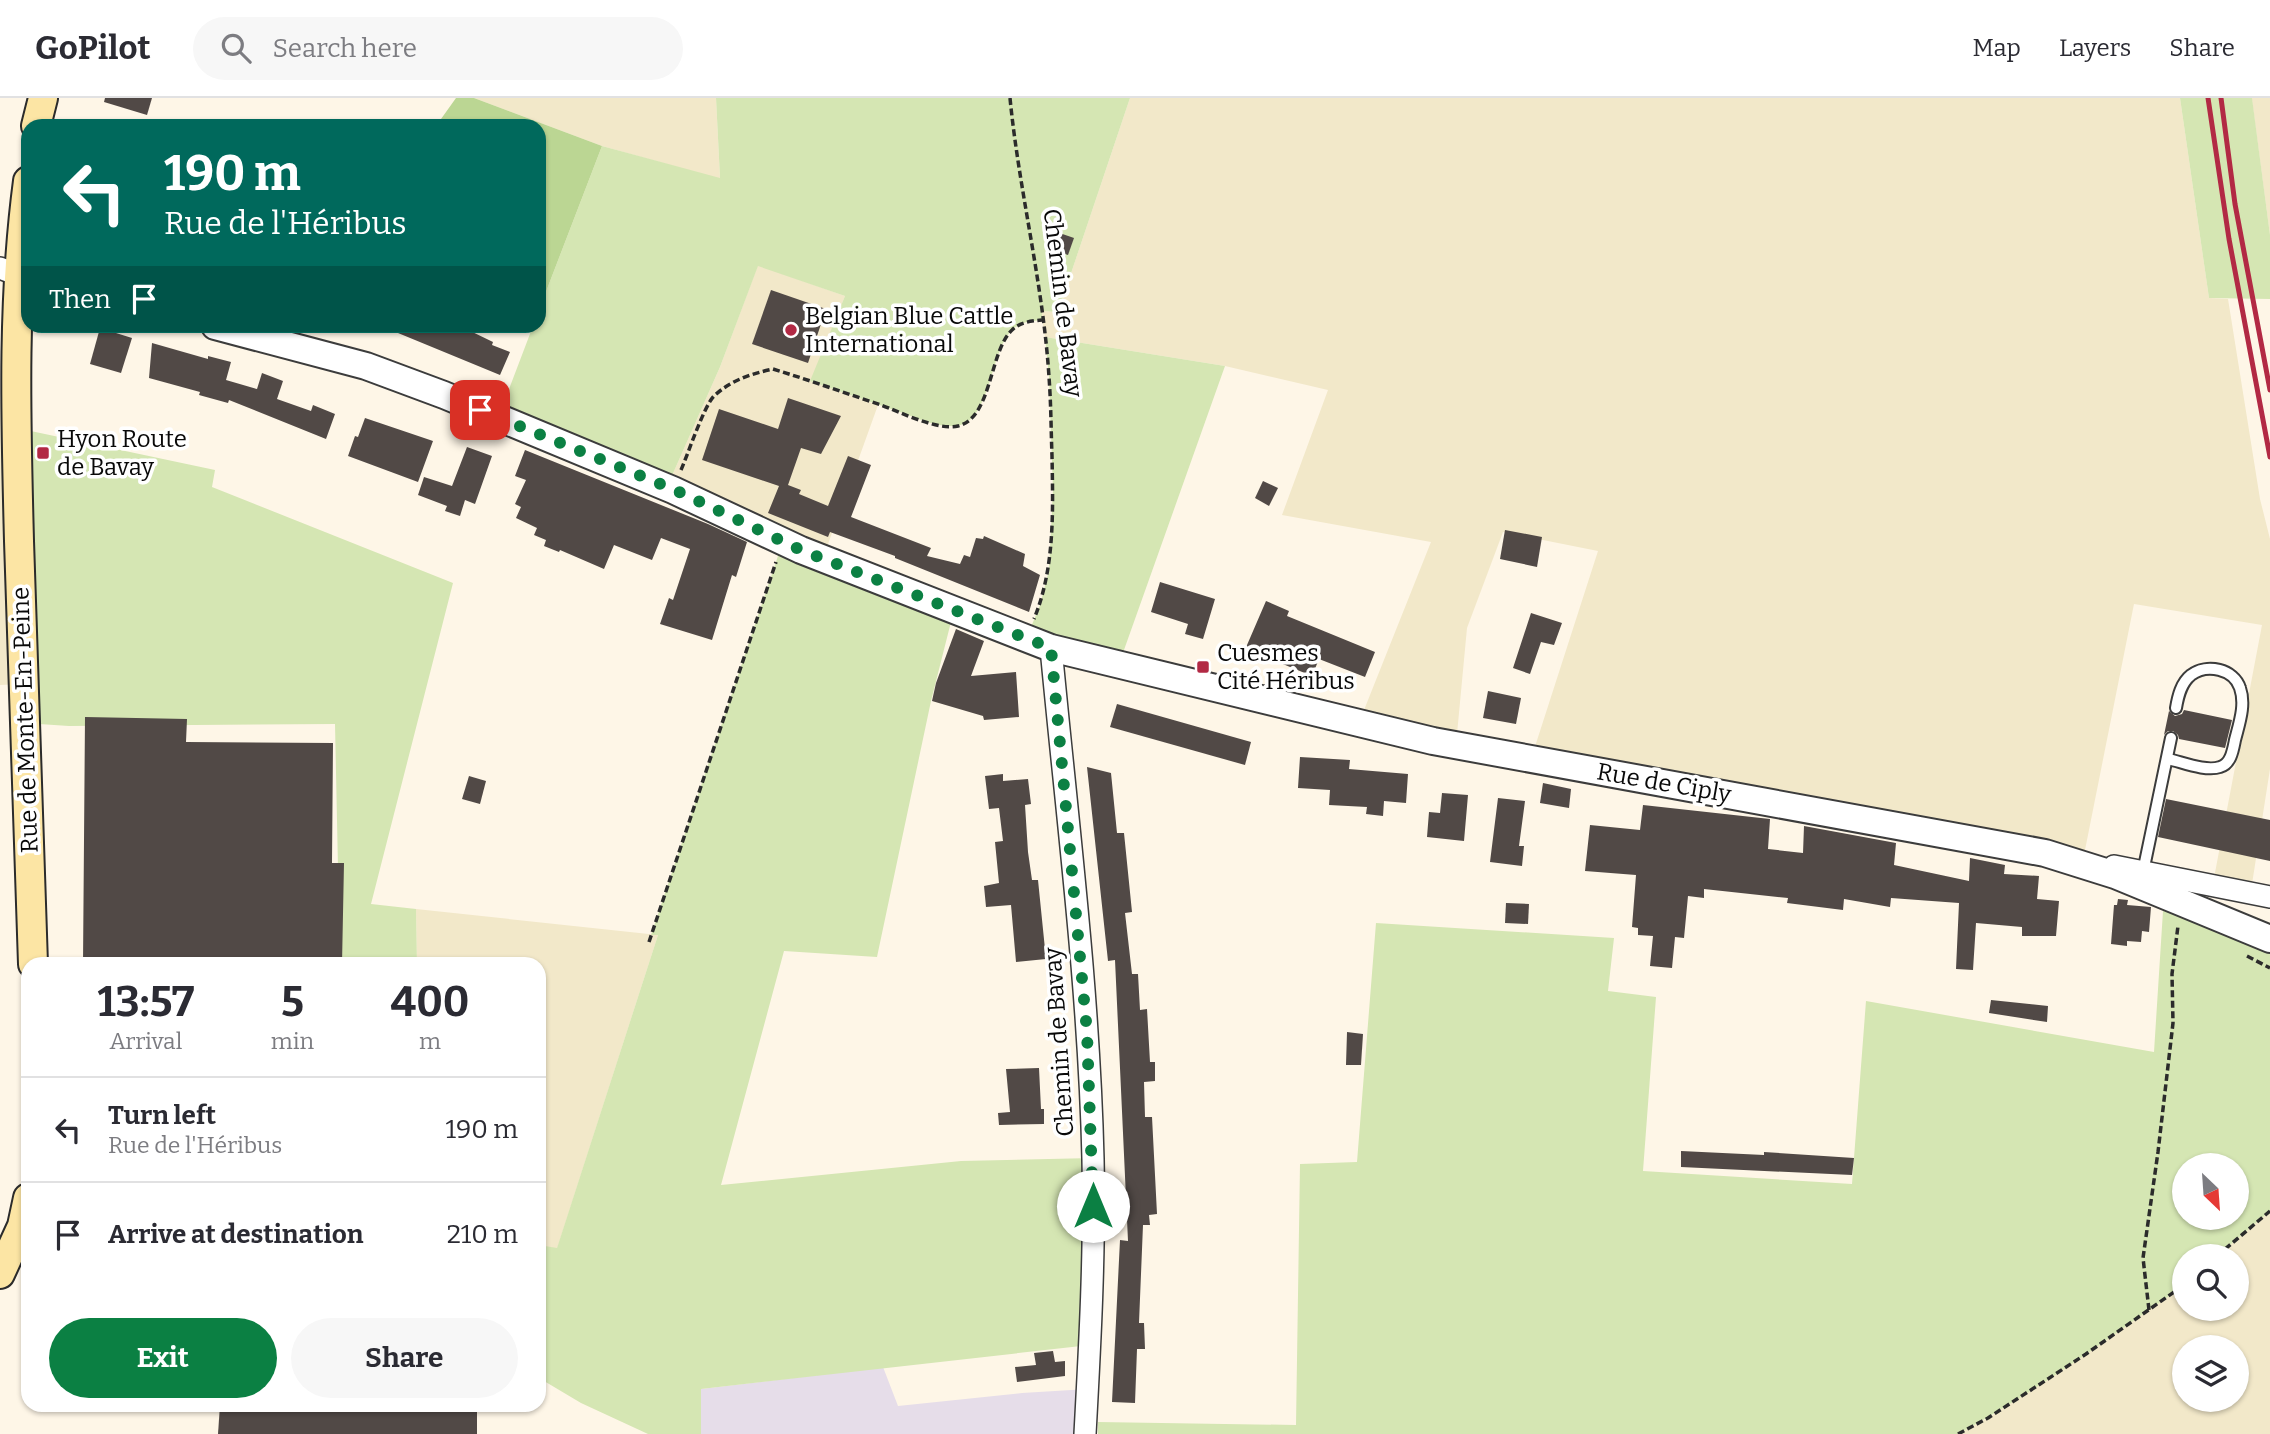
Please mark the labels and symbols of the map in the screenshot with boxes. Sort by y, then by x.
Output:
street label: Chemin de Bavay [1038,207,1088,399]
place label: Belgian Blue Cattle International [805,302,1013,358]
marker: Belgian Blue Cattle International [783,322,799,338]
pin [450,380,510,440]
place label: Hyon Route de Bavay [57,425,187,481]
marker: Hyon Route de Bavay [35,445,51,461]
street label: Rue de Monte-En-Peine [6,586,44,854]
place label: Cuesmes Cité Héribus [1217,639,1355,695]
marker: Cuesmes Cité Héribus [1195,659,1211,675]
street label: Rue de Ciply [1595,757,1734,809]
street label: Chemin de Bavay [1038,946,1080,1138]
north arrow [2172,1153,2249,1230]
position arrow [1056,1169,1130,1243]

